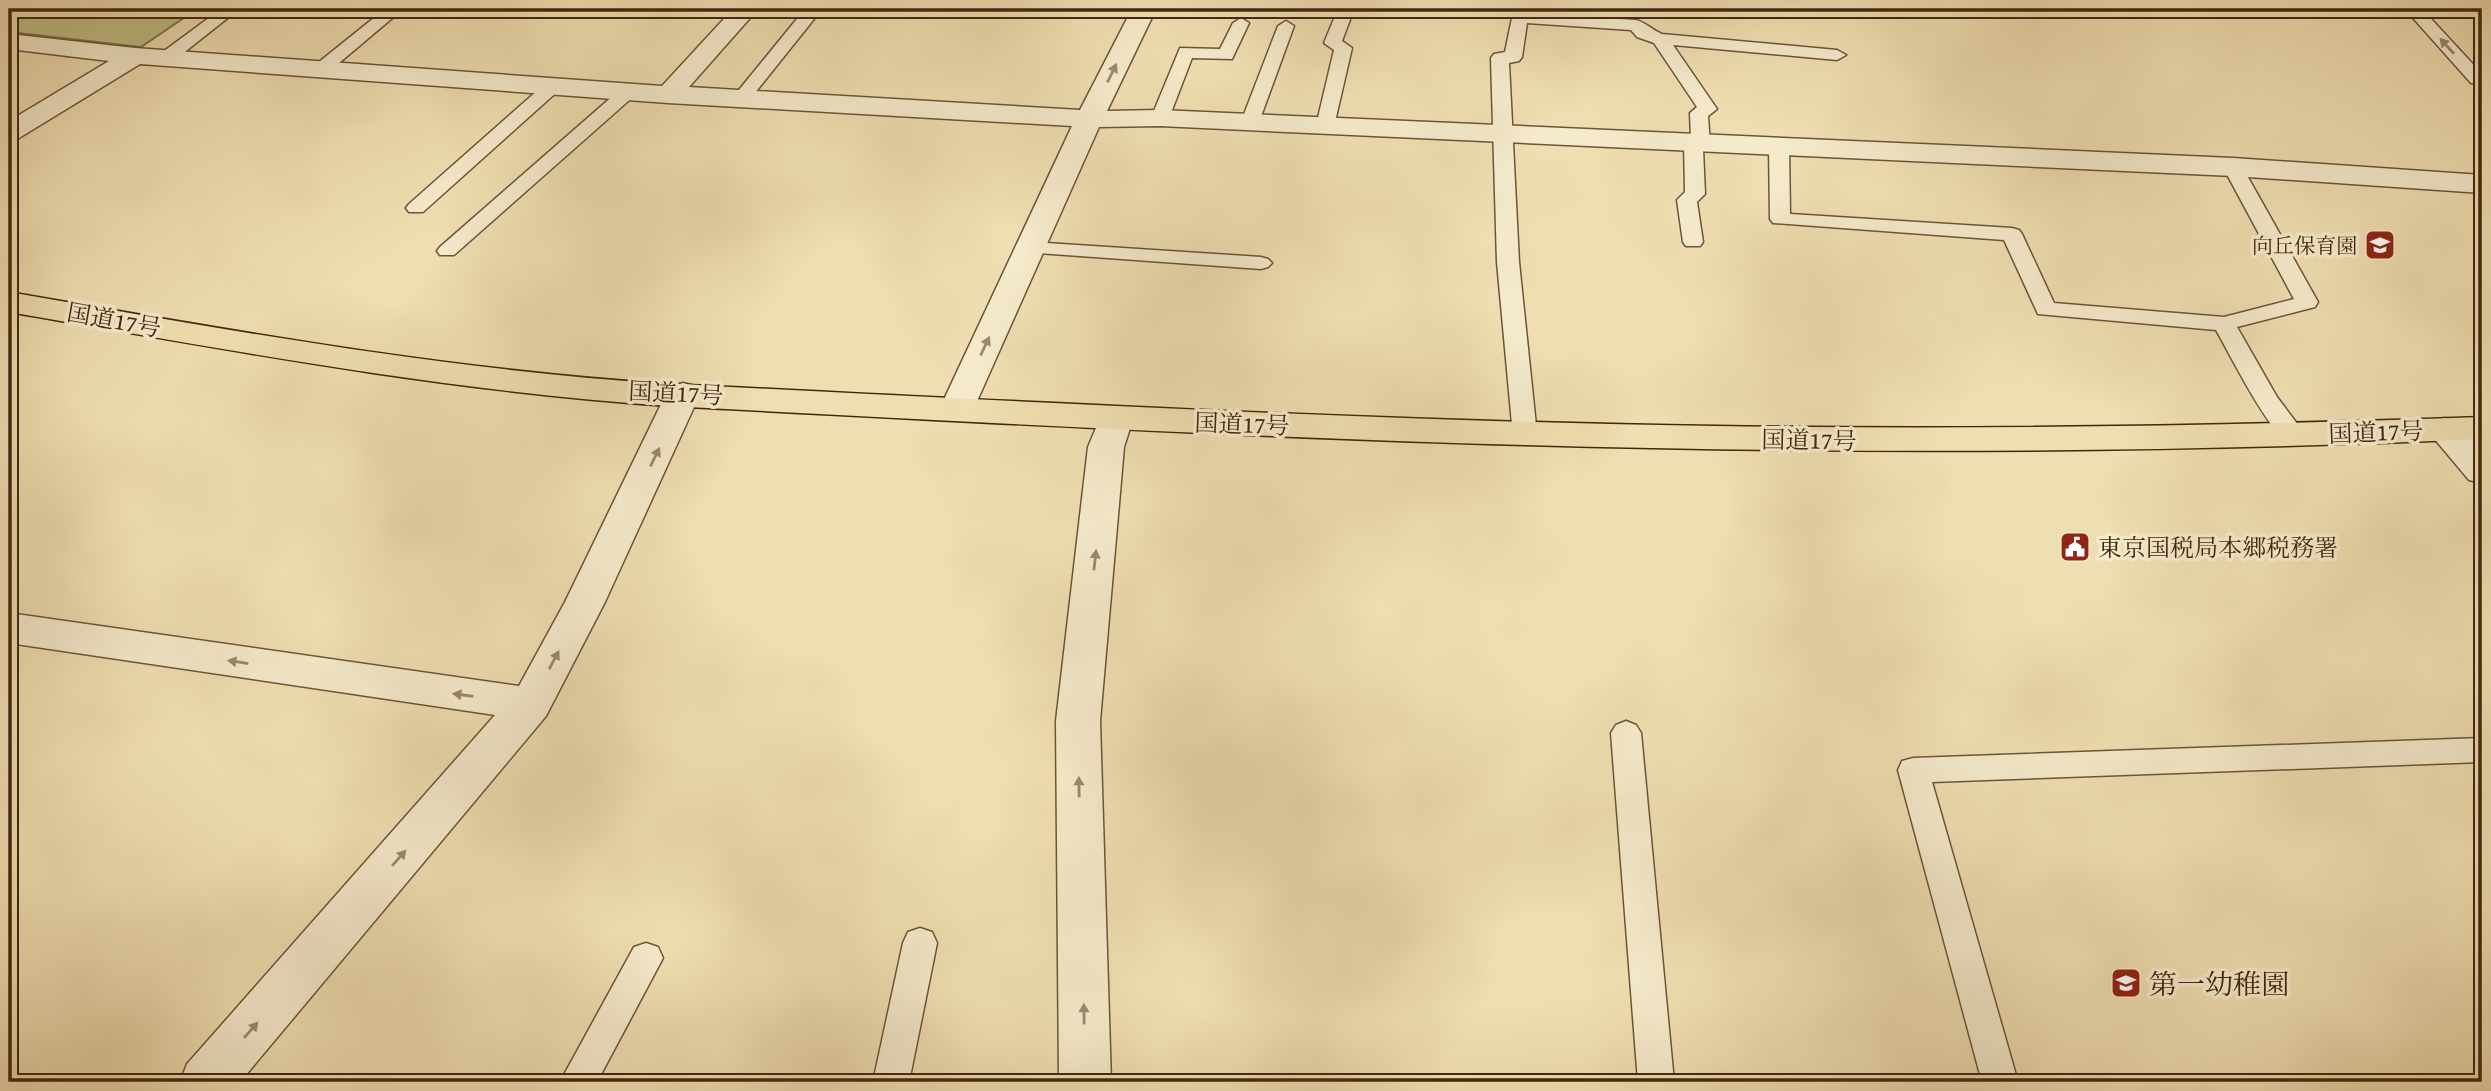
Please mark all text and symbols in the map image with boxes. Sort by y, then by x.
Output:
one-way arrow [2439,38,2455,55]
one-way arrow [1107,63,1118,83]
school or university icon: 向丘保育園 [2363,228,2397,262]
place label: 向丘保育園 [2252,230,2357,261]
street label: 国道17号 [64,295,164,345]
one-way arrow [979,336,991,356]
street label: 国道17号 [628,373,724,413]
street label: 国道17号 [1194,405,1290,443]
street label: 国道17号 [2328,413,2424,451]
street label: 国道17号 [1761,422,1857,458]
one-way arrow [650,447,661,467]
public building icon: 東京国税局本郷税務署 [2058,530,2092,564]
place label: 東京国税局本郷税務署 [2098,530,2338,565]
one-way arrow [1089,549,1100,571]
one-way arrow [548,650,560,670]
one-way arrow [227,657,249,668]
one-way arrow [452,689,474,700]
one-way arrow [1074,775,1085,797]
one-way arrow [391,849,406,866]
place label: 第一幼稚園 [2149,963,2289,1004]
school or university icon: 第一幼稚園 [2109,966,2143,1000]
one-way arrow [1078,1003,1090,1025]
one-way arrow [243,1022,258,1039]

